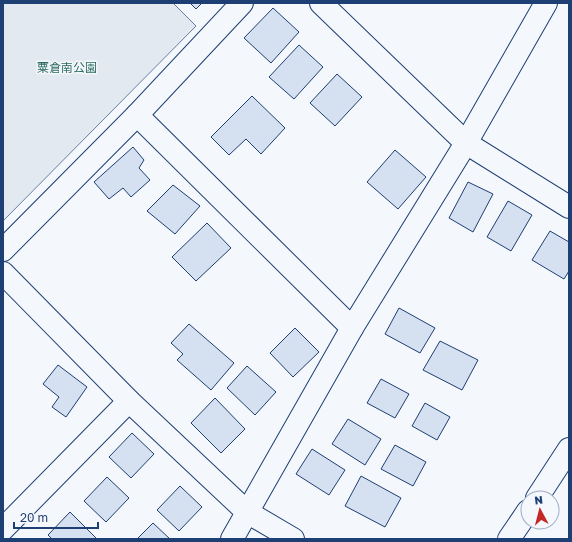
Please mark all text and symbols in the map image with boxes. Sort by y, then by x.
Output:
park label: 粟倉南公園 [37,60,97,75]
north arrow [520,490,560,530]
text: N [534,493,544,507]
scale bar [14,504,98,530]
text: 20 m [20,510,48,525]

